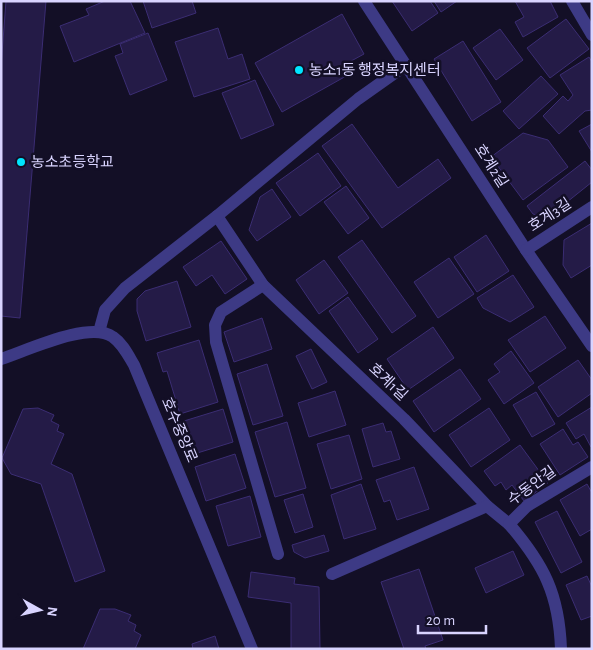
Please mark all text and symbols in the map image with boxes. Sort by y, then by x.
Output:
place label: 농소1동 행정복지센터 [309,62,441,78]
marker: 농소1동 행정복지센터 [293,64,305,76]
street label: 호계2길 [472,141,511,190]
place label: 농소초등학교 [31,153,114,170]
marker: 농소초등학교 [15,156,27,168]
street label: 호계3길 [525,195,574,234]
street label: 호계1길 [366,360,411,403]
street label: 호수중앙로 [159,395,200,465]
street label: 수동안길 [505,463,559,508]
north arrow [15,585,65,635]
scale bar [418,602,486,634]
text: N [44,606,59,617]
text: 20 m [426,613,455,628]

